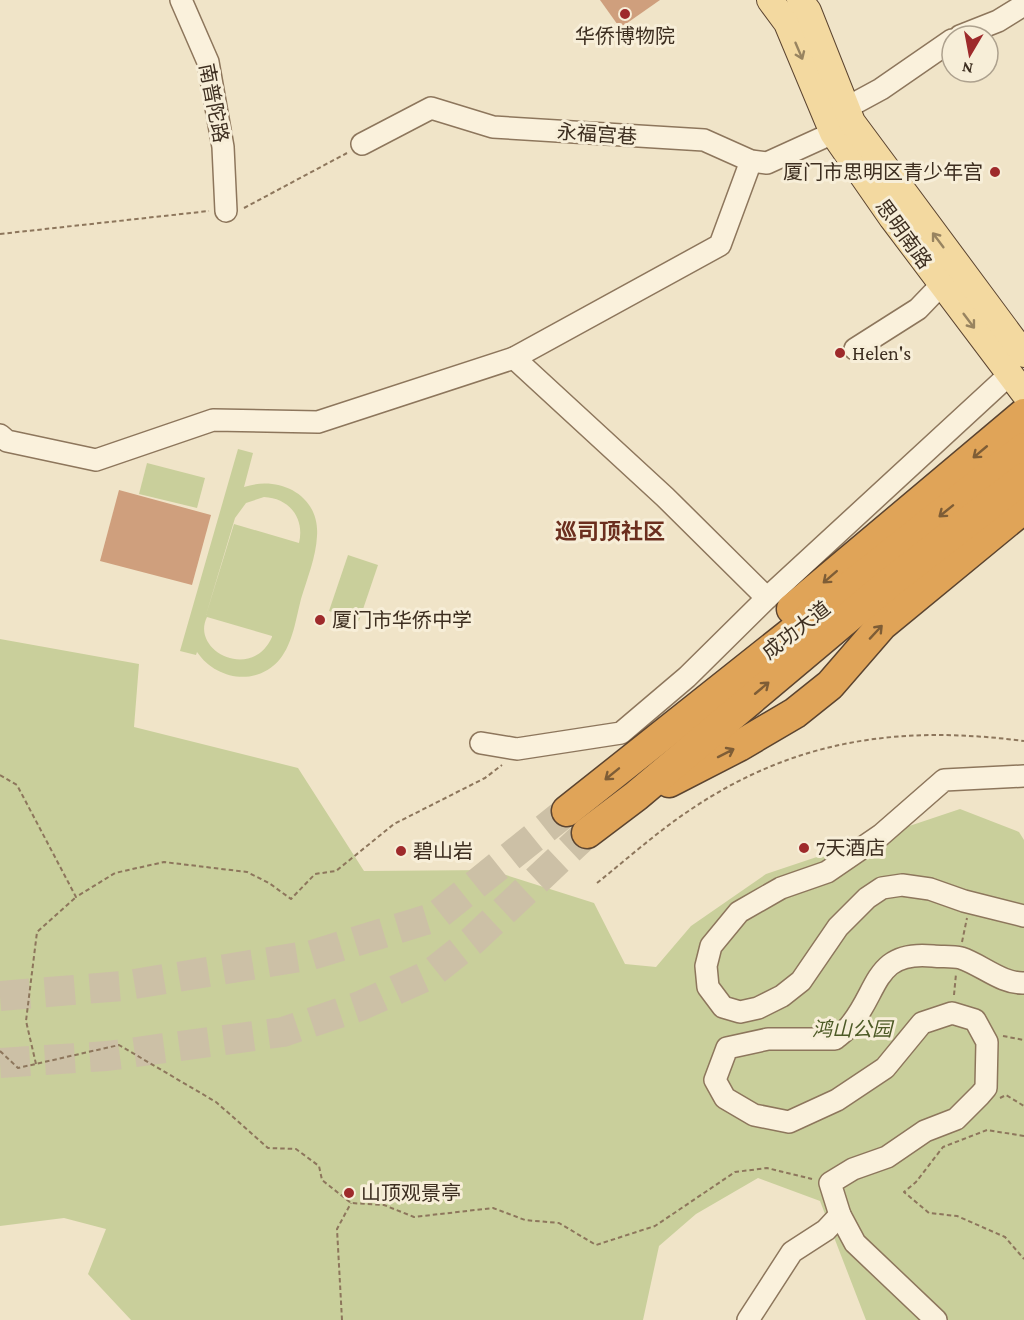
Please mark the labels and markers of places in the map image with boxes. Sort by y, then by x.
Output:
marker: 华侨博物院 [618,7,632,21]
place label: 华侨博物院 [575,25,675,47]
place label: 厦门市思明区青少年宫 [783,161,983,183]
marker: 厦门市思明区青少年宫 [988,165,1002,179]
place label: Helen's [852,342,911,364]
marker: Helen's [833,346,847,360]
place label: 厦门市华侨中学 [332,609,472,631]
marker: 厦门市华侨中学 [313,613,327,627]
place label: 7天酒店 [816,837,885,859]
place label: 碧山岩 [413,840,473,862]
marker: 7天酒店 [797,841,811,855]
marker: 碧山岩 [394,844,408,858]
place label: 山顶观景亭 [361,1182,461,1204]
marker: 山顶观景亭 [342,1186,356,1200]

